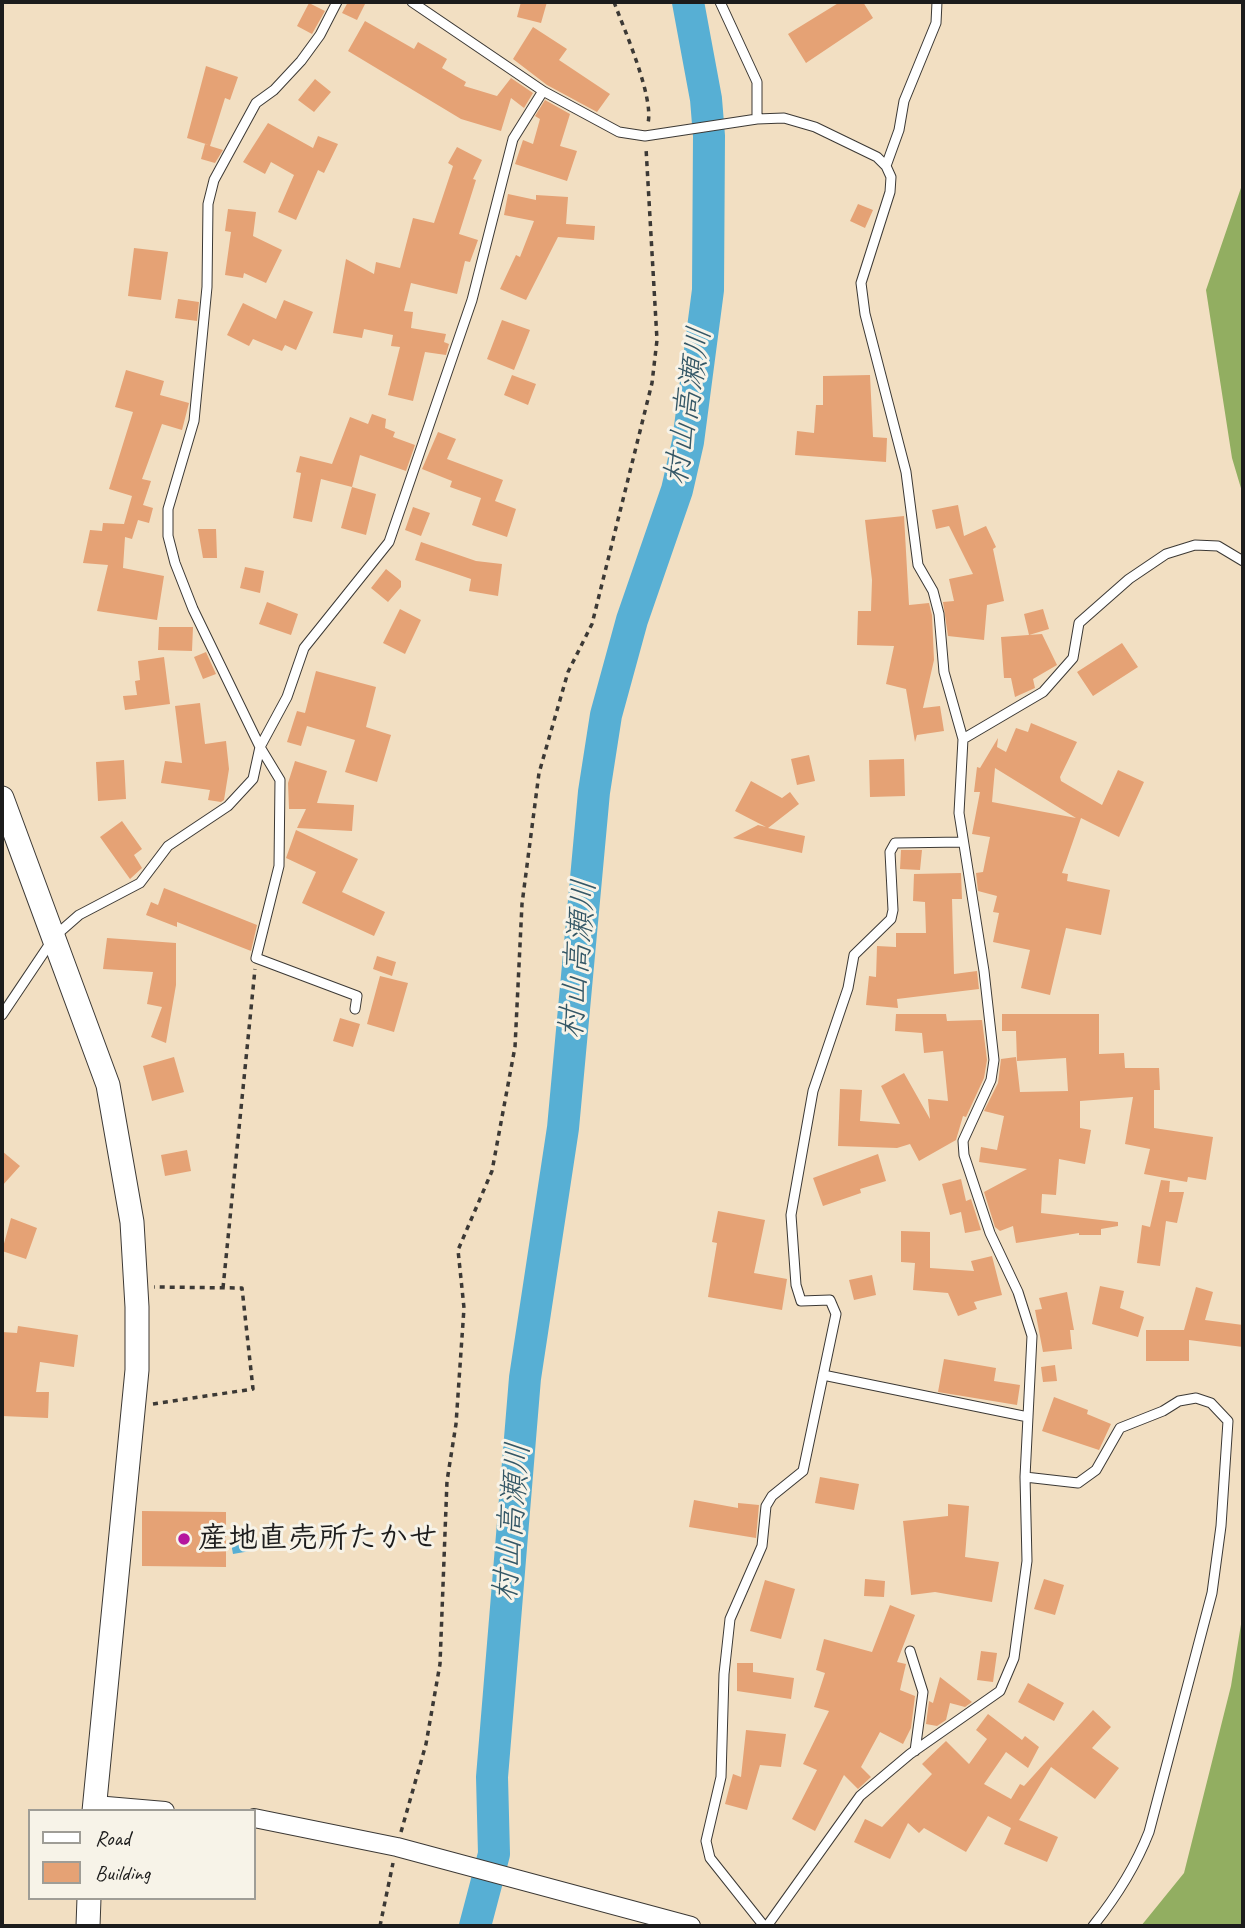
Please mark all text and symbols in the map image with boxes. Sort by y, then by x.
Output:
water label: 村山高瀬川 [658,324,720,488]
water label: 村山高瀬川 [553,878,605,1040]
water label: 村山高瀬川 [487,1441,539,1603]
place label: 産地直売所たかせ [198,1521,438,1557]
marker: 産地直売所たかせ [176,1531,192,1547]
legend [28,1809,256,1900]
text: Road [95,1825,130,1851]
text: Building [95,1860,150,1886]

